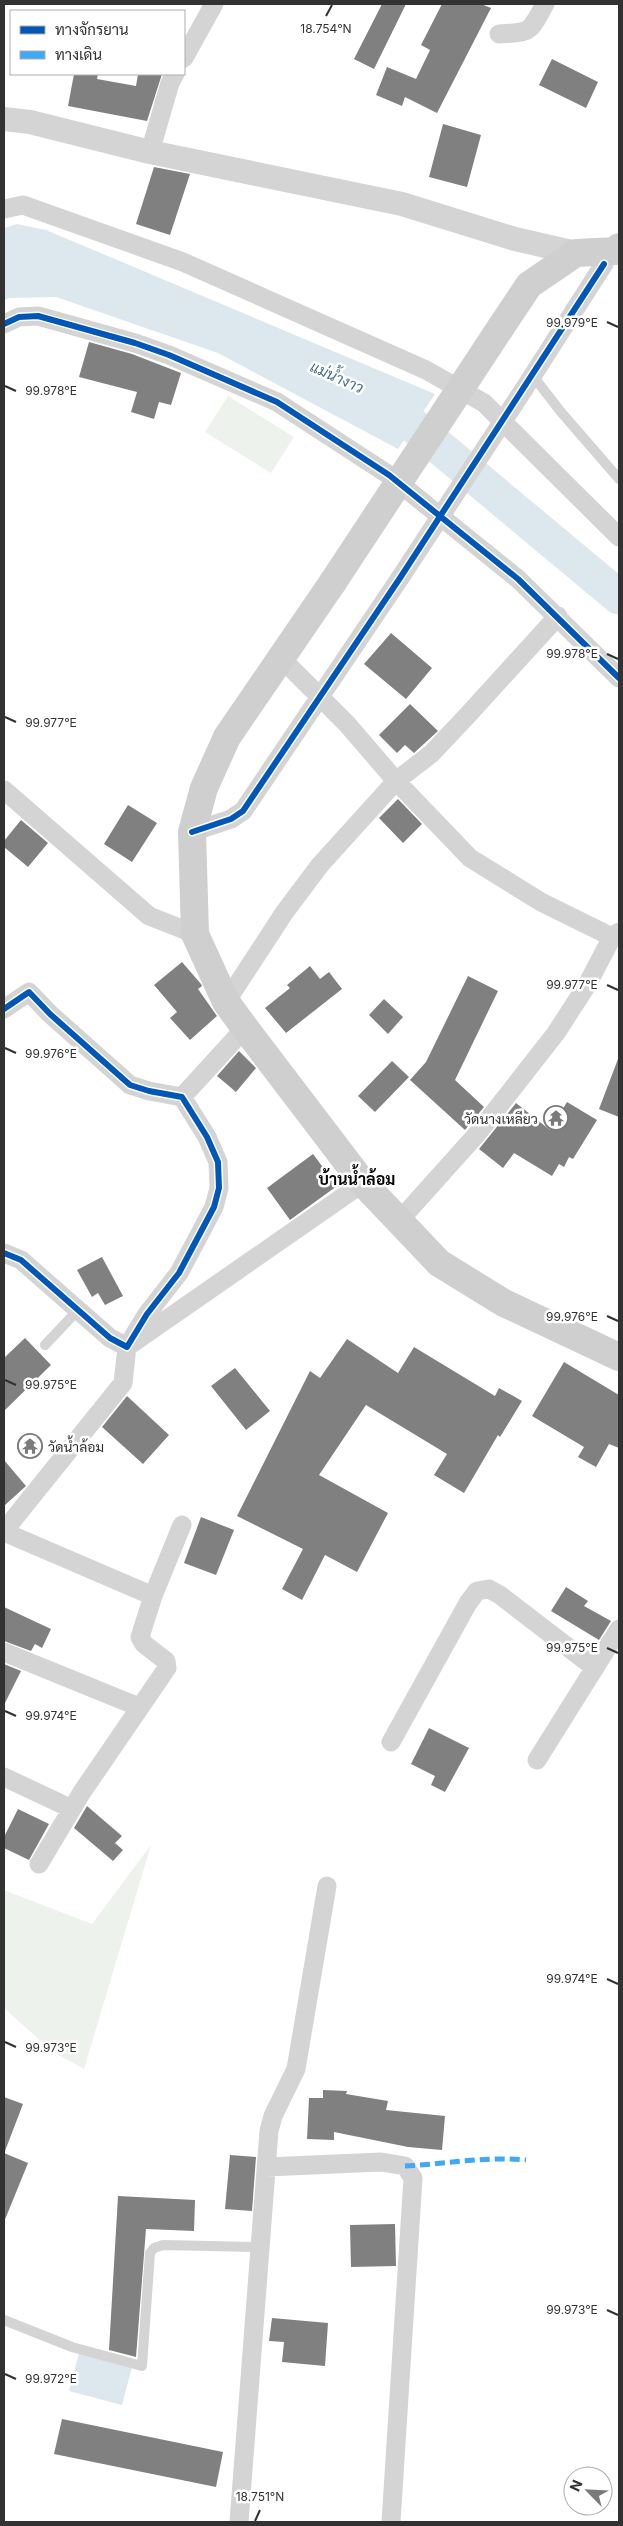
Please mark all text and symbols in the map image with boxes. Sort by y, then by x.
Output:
legend [10,10,185,75]
text: ทางจักรยาน [55,20,129,39]
text: 18.754°N [300,21,352,36]
text: ทางเดิน [55,45,102,64]
text: 99.979°E [546,315,598,330]
water label: แม่น้ำงาว [307,354,368,397]
text: 99.978°E [25,383,77,398]
text: 99.978°E [546,646,598,661]
text: 99.977°E [25,715,77,730]
text: 99.977°E [546,977,598,992]
text: 99.976°E [25,1046,77,1061]
temple icon: วัดนางเหลียว [543,1105,569,1131]
place label: วัดนางเหลียว [464,1110,538,1127]
district label: บ้านน้ำล้อม [319,1164,395,1189]
text: 99.976°E [546,1309,598,1324]
text: 99.975°E [25,1377,77,1392]
temple icon: วัดน้ำล้อม [17,1433,43,1459]
place label: วัดน้ำล้อม [48,1435,104,1455]
text: 99.975°E [546,1640,598,1655]
text: 99.974°E [25,1708,77,1723]
text: 99.974°E [546,1971,598,1986]
text: 99.973°E [25,2040,77,2055]
text: 99.973°E [546,2302,598,2317]
text: 99.972°E [25,2371,77,2386]
north arrow [563,2466,613,2516]
text: N [566,2477,586,2494]
text: 18.751°N [236,2489,284,2504]

